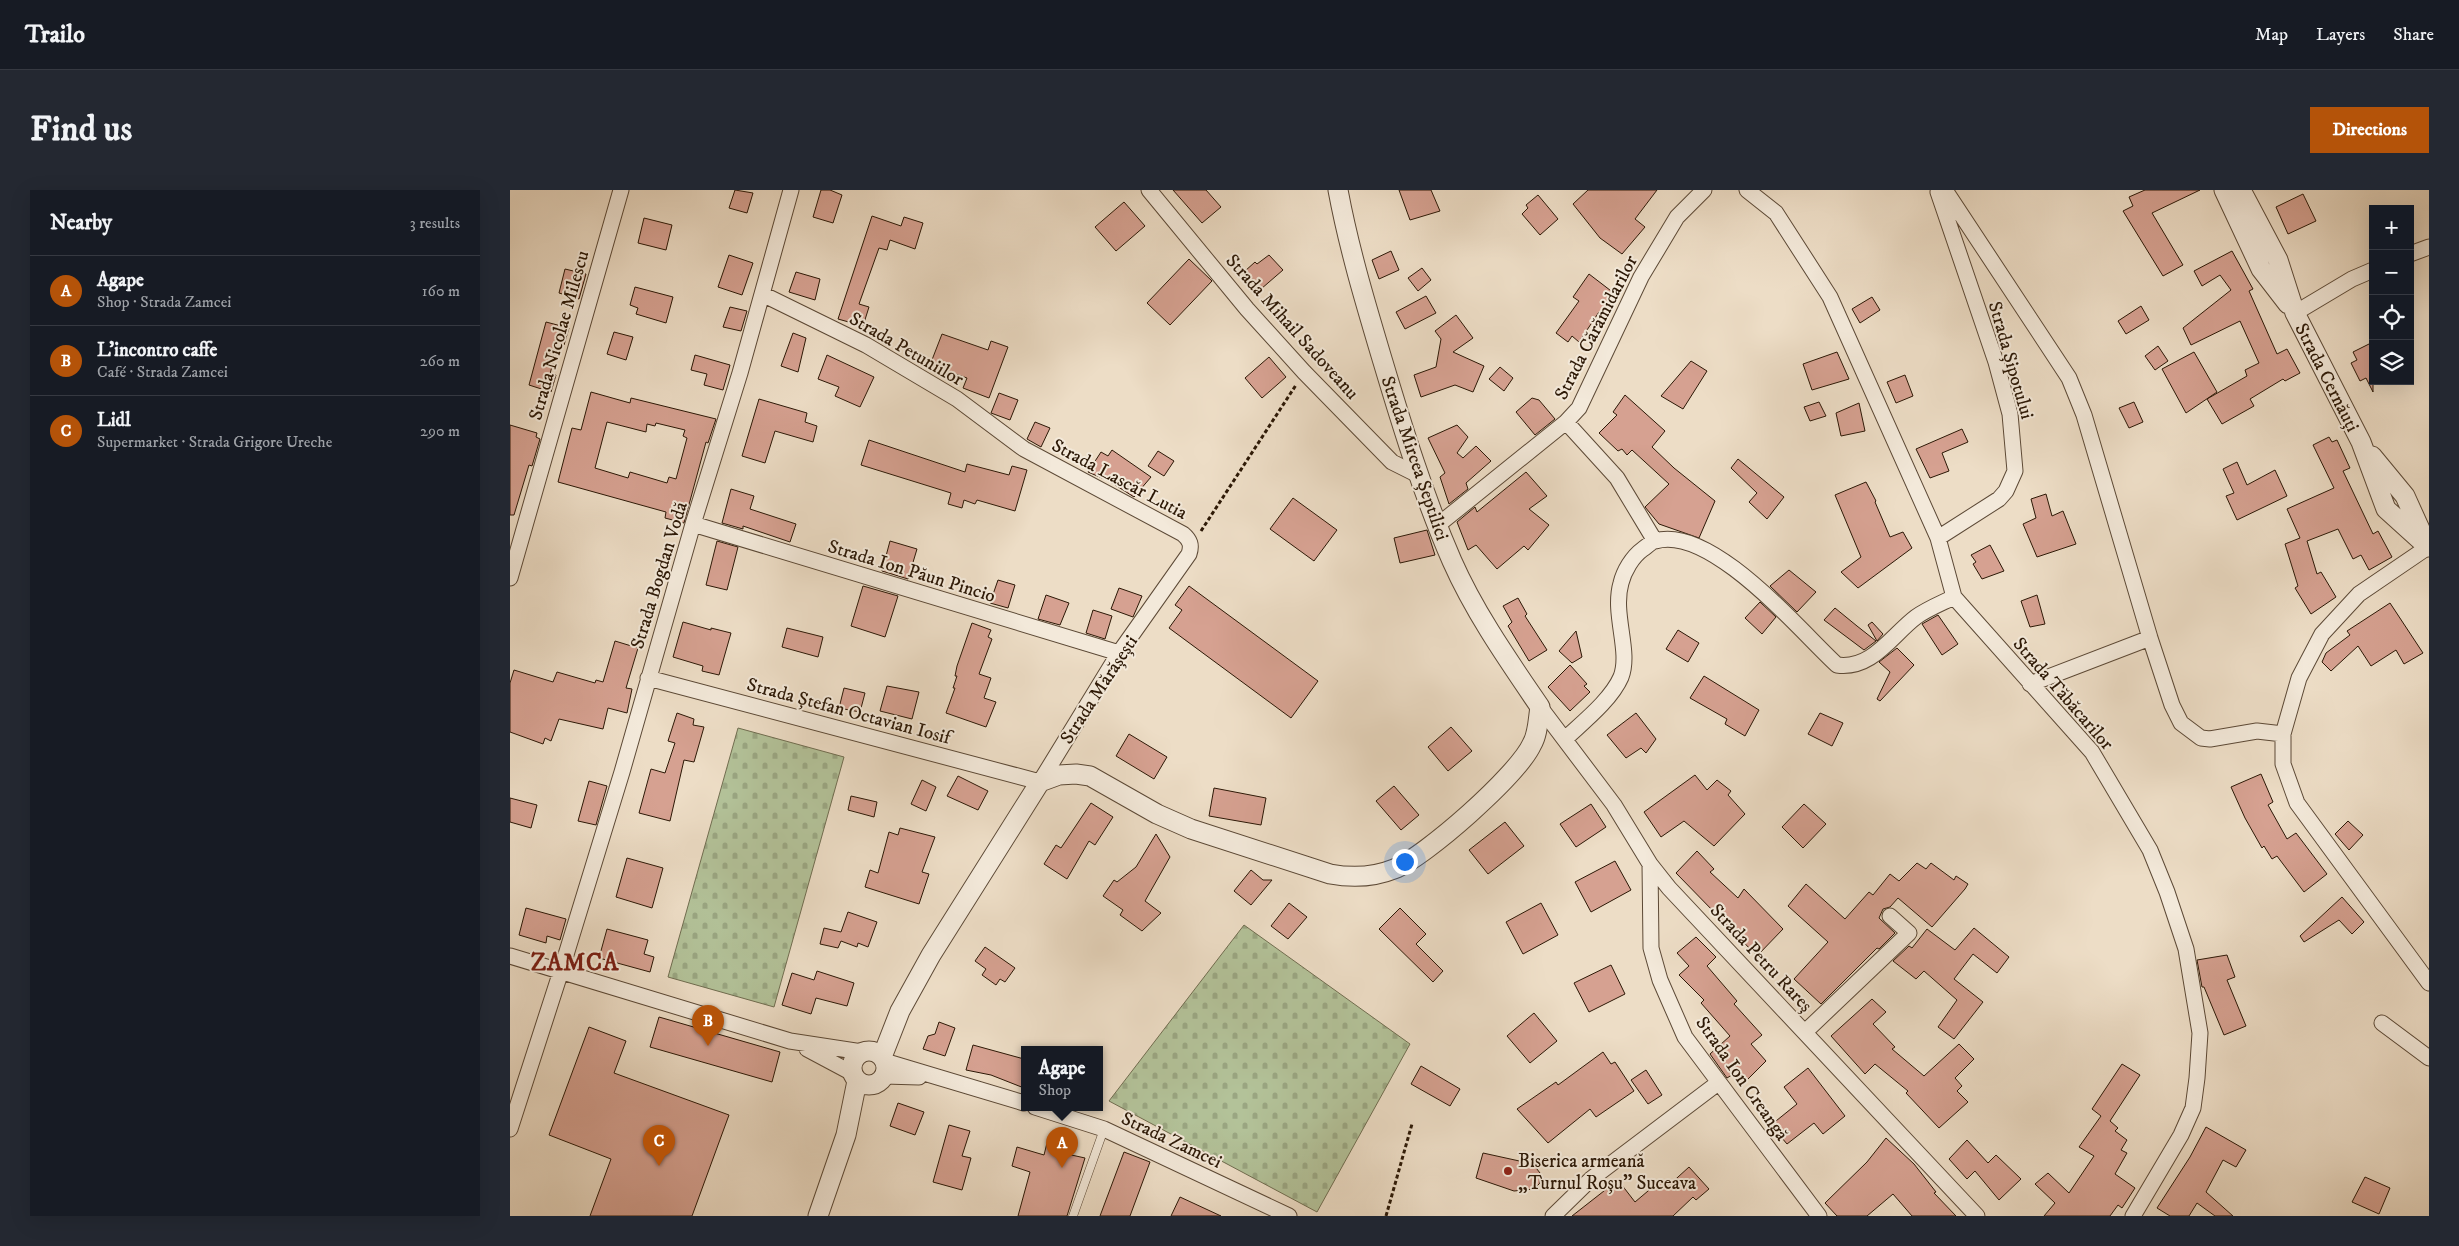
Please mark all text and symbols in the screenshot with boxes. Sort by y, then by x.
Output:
text: Trailo [25,20,85,50]
text: Map [2255,24,2288,46]
text: Layers [2316,24,2365,46]
text: Share [2393,24,2434,46]
button: Directions [2310,107,2429,153]
text: Find us [30,108,132,152]
map controls [2369,205,2414,385]
button: + [2369,205,2414,250]
text: Nearby [50,210,112,236]
text: 3 results [410,213,460,233]
street label: Strada Nicolae Milescu [524,248,595,423]
street label: Strada Mihail Sadoveanu [1221,250,1363,404]
button: − [2369,250,2414,295]
street label: Strada Cărămidarilor [1550,252,1643,404]
text: Agape [97,269,144,292]
text: A [61,281,71,301]
text: 160 m [422,281,460,301]
text: Shop · Strada Zamcei [97,292,231,312]
button: locate [2369,295,2414,340]
street label: Strada Șipotului [1983,299,2038,422]
street label: Strada Petuniilor [845,307,968,391]
street label: Strada Cernăuți [2290,320,2364,436]
text: L'incontro caffe [97,339,217,362]
button: layers [2369,340,2414,385]
text: B [61,351,71,371]
text: 260 m [420,351,460,371]
text: Café · Strada Zamcei [97,362,228,382]
street label: Strada Mircea Șeptilici [1376,373,1454,544]
text: Lidl [97,409,131,432]
text: C [61,421,71,441]
text: 290 m [420,421,460,441]
text: Supermarket · Strada Grigore Ureche [97,432,332,452]
street label: Strada Lascăr Lutia [1048,434,1191,525]
street label: Strada Bogdan Vodă [626,499,693,652]
street label: Strada Ion Păun Pincio [825,535,998,608]
street label: Strada Mărășești [1056,631,1143,748]
street label: Strada Tăbăcarilor [2008,633,2118,755]
street label: Strada Ștefan Octavian Iosif [744,673,956,750]
your location [1392,849,1418,875]
street label: Strada Petru Rareș [1705,899,1817,1017]
district label: ZAMCA [531,948,619,978]
pin: B [692,1005,724,1046]
street label: Strada Ion Creangă [1690,1012,1793,1145]
popup [1021,1046,1103,1111]
text: Agape [1039,1057,1085,1080]
text: Shop [1039,1080,1071,1100]
street label: Strada Zamcei [1117,1107,1225,1174]
pin: C [643,1125,675,1166]
pin: A [1046,1127,1078,1168]
place label: Biserica armeană „Turnul Roșu” Suceava [1518,1150,1696,1195]
marker: Biserica armeană „Turnul Roșu” Suceava [1502,1165,1514,1177]

